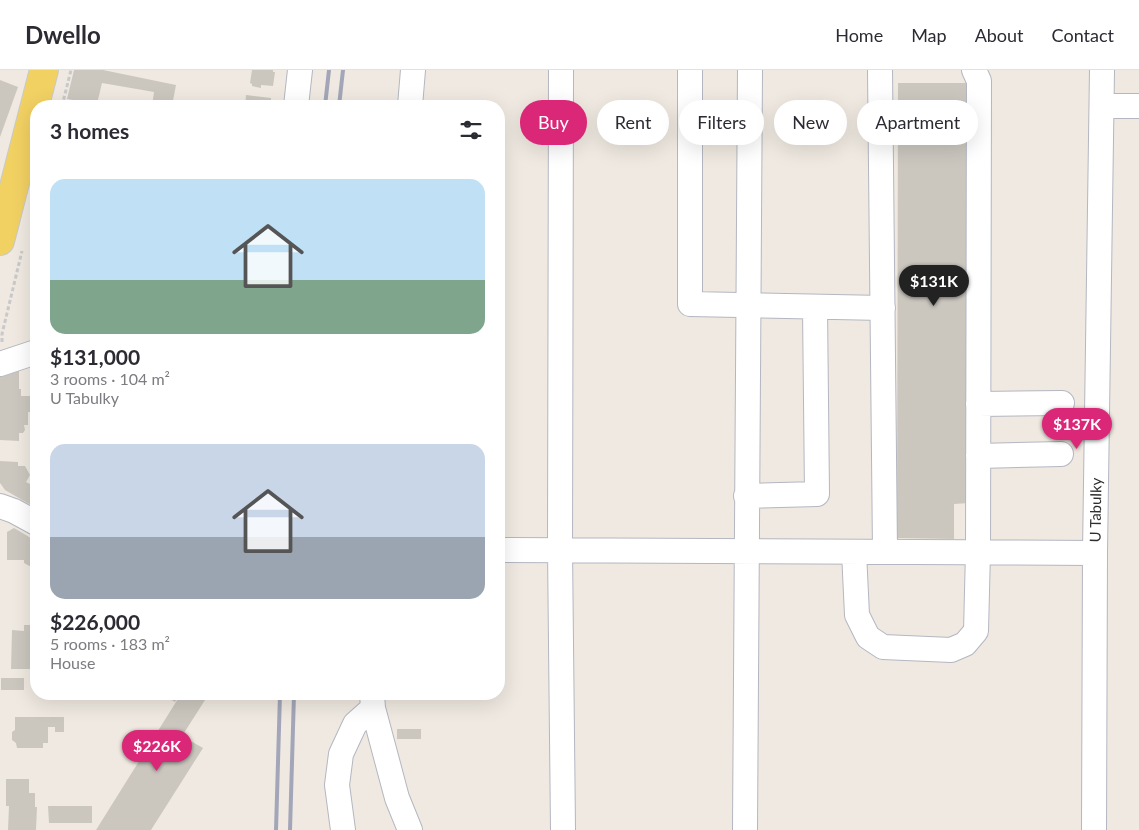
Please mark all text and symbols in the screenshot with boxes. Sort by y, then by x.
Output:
text: Dwello [25,20,101,49]
text: Home [835,24,883,46]
text: Map [911,24,947,46]
text: About [975,24,1024,46]
text: Contact [1052,24,1114,46]
chip: Buy [520,100,587,145]
chip: Rent [597,100,669,145]
chip: Filters [679,100,764,145]
chip: New [774,100,847,145]
chip: Apartment [857,100,978,145]
icon: filters [457,116,485,144]
text: 3 homes [50,118,129,143]
icon: home [223,211,313,301]
pin: $131K [899,264,969,307]
text: $131K [910,271,958,290]
text: $131,000 [50,344,140,369]
text: 3 rooms · 104 m² [50,369,170,388]
text: U Tabulky [50,388,119,407]
pin: $137K [1042,408,1112,450]
text: $137K [1053,414,1101,433]
icon: home [223,476,313,566]
street label: U Tabulky [1085,477,1105,542]
text: $226,000 [50,609,140,634]
text: 5 rooms · 183 m² [50,634,170,653]
text: House [50,653,95,672]
pin: $226K [122,730,192,772]
text: $226K [133,736,181,755]

